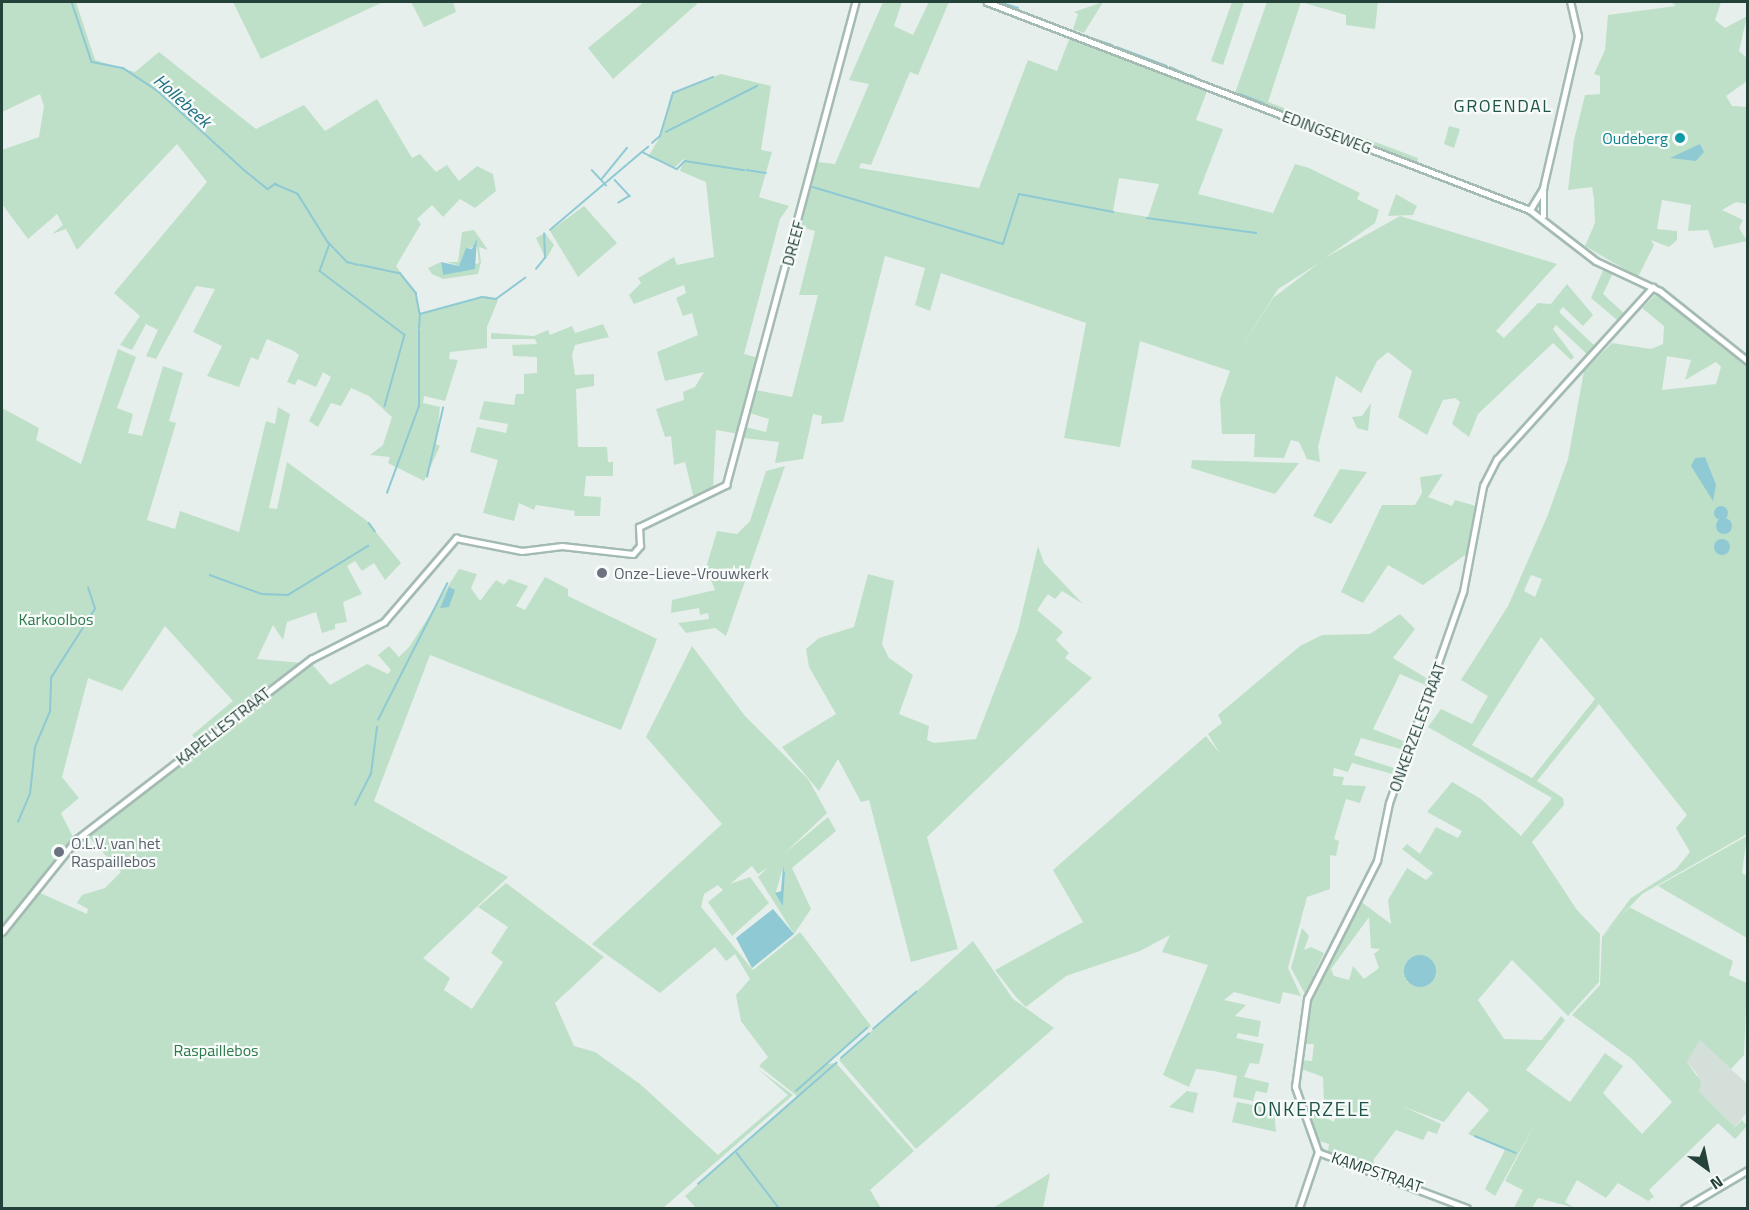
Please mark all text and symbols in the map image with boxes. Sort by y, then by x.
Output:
water label: Hollebeek [149,70,215,132]
district label: GROENDAL [1454,95,1552,117]
street label: EDINGSEWEG [1280,106,1374,158]
place label: Oudeberg [1602,128,1668,148]
marker: Oudeberg [1673,131,1687,145]
street label: DREEF [778,218,808,268]
place label: Onze-Lieve-Vrouwkerk [614,563,769,583]
marker: Onze-Lieve-Vrouwkerk [595,566,609,580]
park label: Karkoolbos [18,609,94,629]
street label: ONKERZELESTRAAT [1385,660,1449,794]
street label: KAPELLESTRAAT [172,683,274,769]
place label: O.L.V. van het Raspaillebos [71,833,160,871]
marker: O.L.V. van het Raspaillebos [52,845,66,859]
park label: Raspaillebos [173,1040,259,1060]
district label: ONKERZELE [1253,1096,1371,1120]
north arrow [1677,1138,1737,1198]
street label: KAMPSTRAAT [1329,1147,1425,1197]
text: N [1706,1170,1728,1196]

